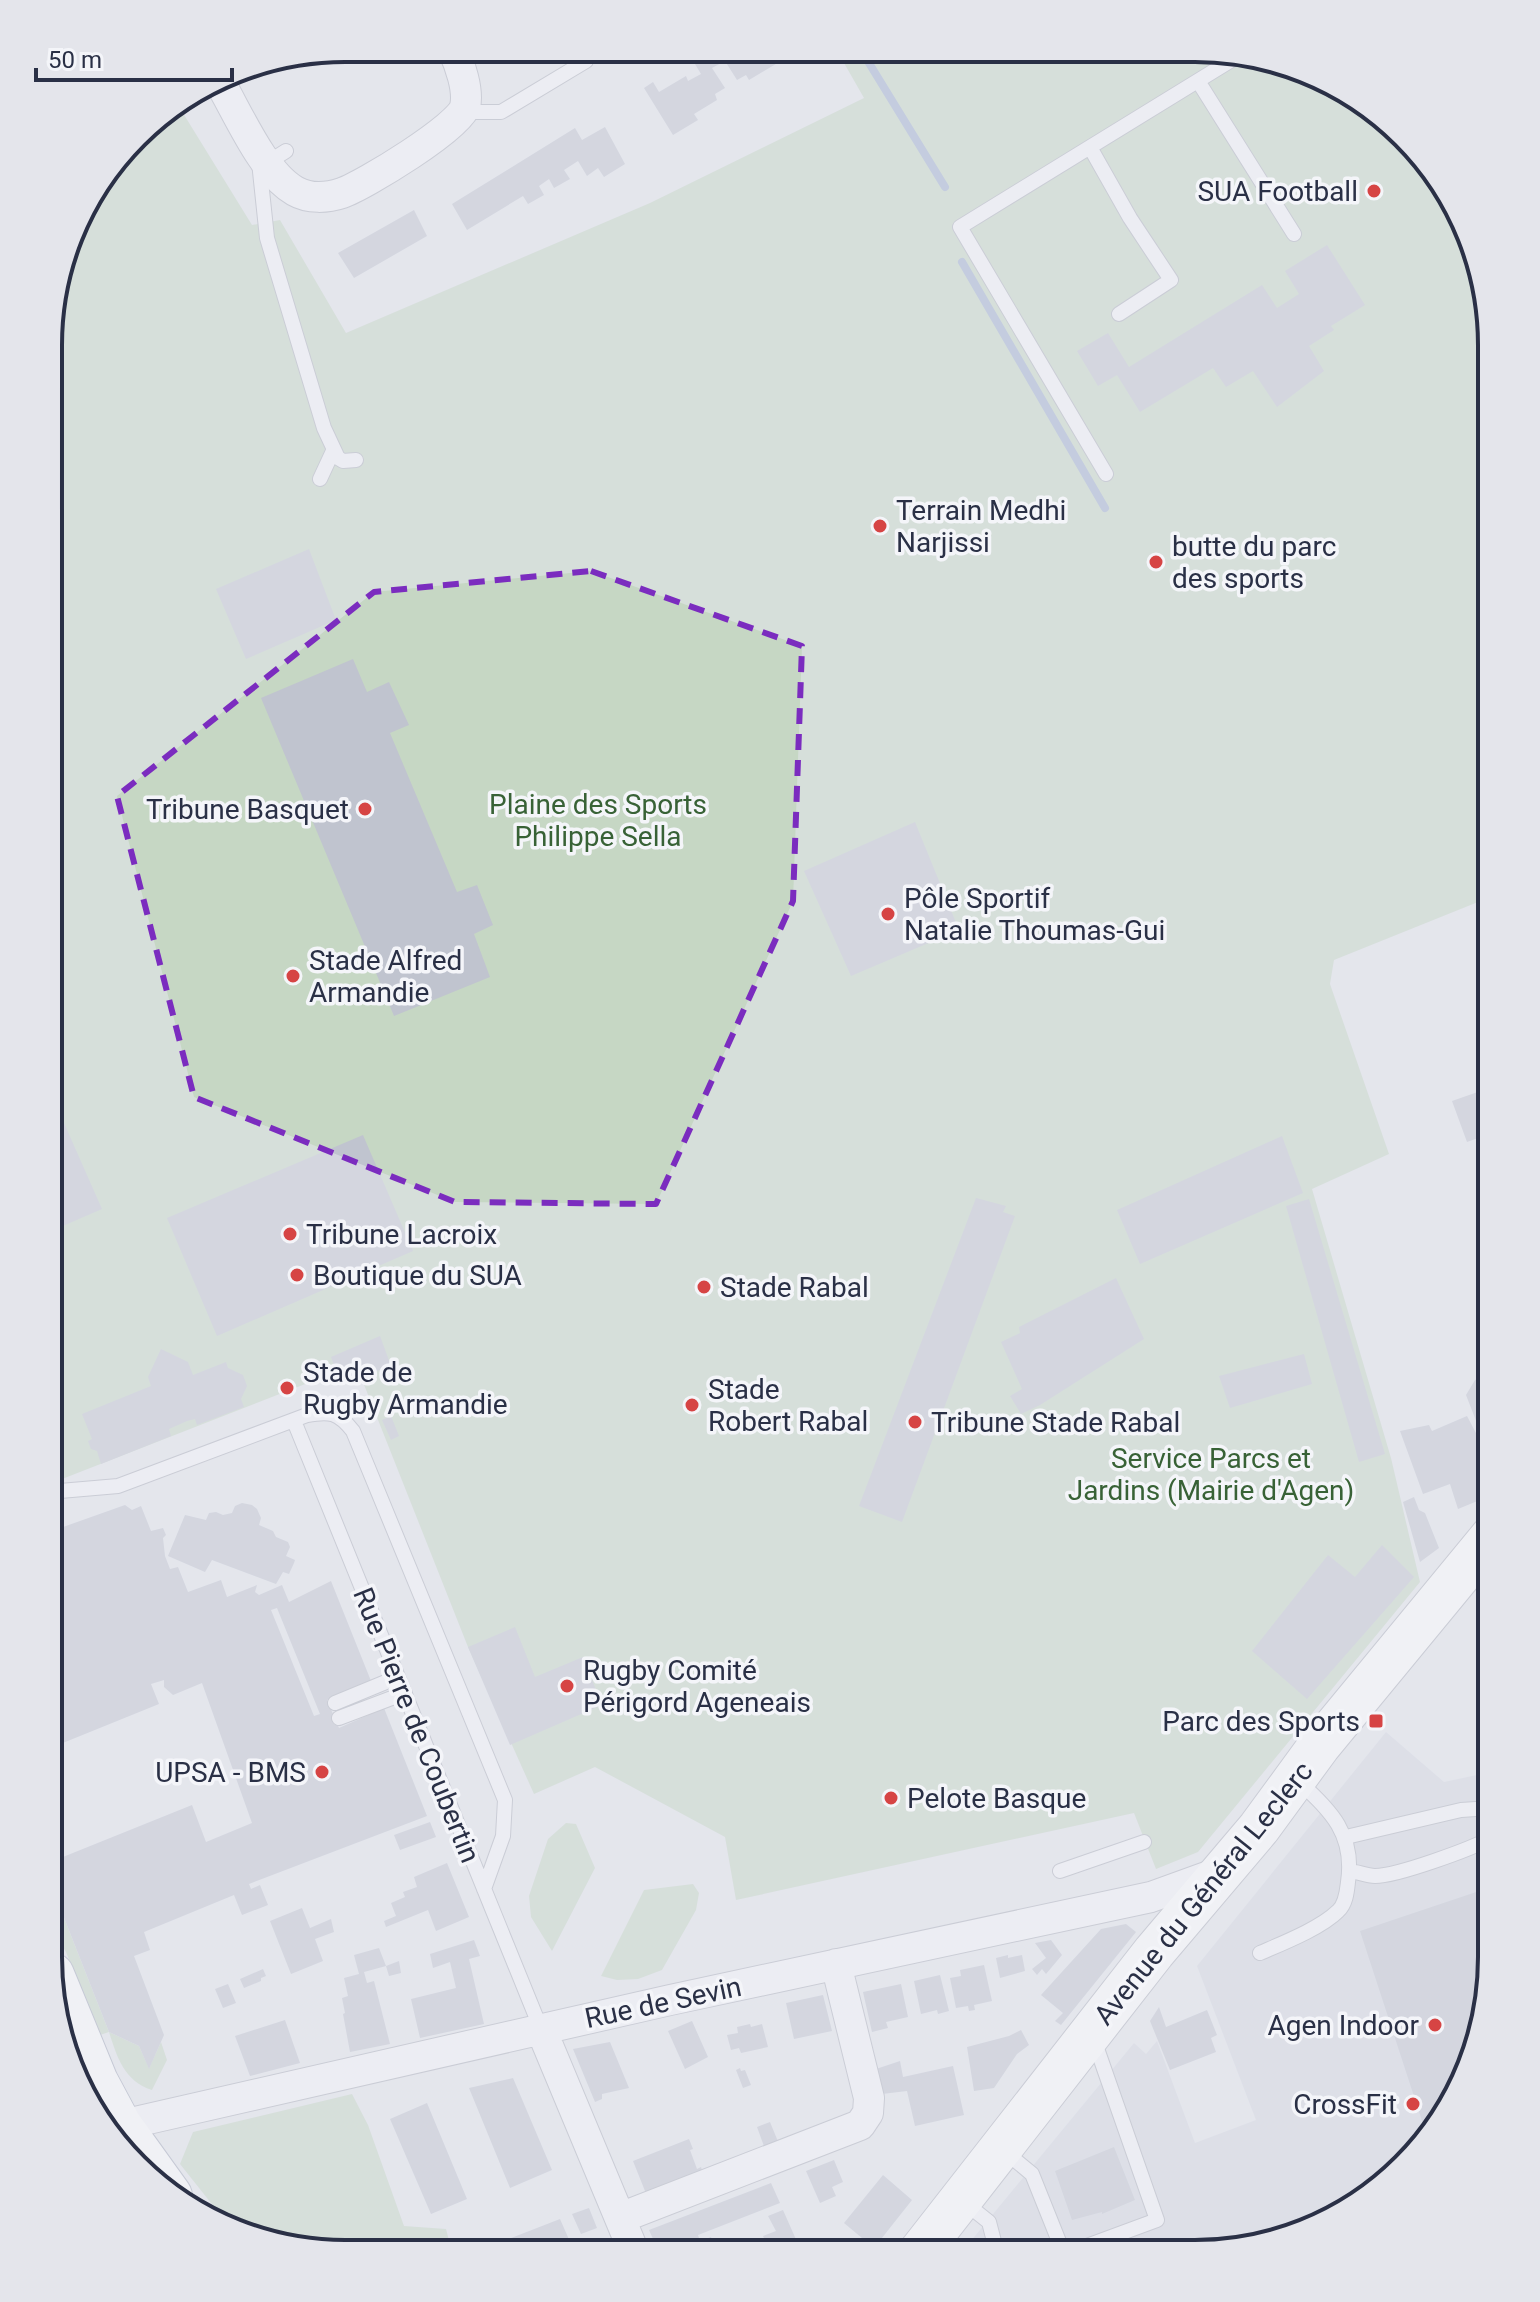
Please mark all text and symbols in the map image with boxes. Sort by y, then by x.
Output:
scale bar [36,32,232,82]
text: 50 m [48,46,102,74]
place label: SUA Football [1197,175,1358,208]
marker: SUA Football [1365,182,1383,200]
place label: Terrain Medhi Narjissi [896,494,1066,559]
marker: Terrain Medhi Narjissi [871,517,889,535]
place label: butte du parc des sports [1172,530,1336,595]
marker: butte du parc des sports [1147,553,1165,571]
park label: Plaine des Sports Philippe Sella [489,788,707,853]
place label: Tribune Basquet [146,793,349,826]
marker: Tribune Basquet [356,800,374,818]
place label: Pôle Sportif Natalie Thoumas-Gui [904,882,1165,947]
marker: Pôle Sportif Natalie Thoumas-Gui [879,905,897,923]
place label: Stade Alfred Armandie [309,944,462,1009]
marker: Stade Alfred Armandie [284,967,302,985]
place label: Tribune Lacroix [306,1218,497,1251]
marker: Tribune Lacroix [281,1225,299,1243]
place label: Boutique du SUA [313,1259,522,1292]
marker: Boutique du SUA [288,1266,306,1284]
place label: Stade Rabal [720,1271,869,1304]
marker: Stade Rabal [695,1278,713,1296]
place label: Stade de Rugby Armandie [303,1356,508,1421]
place label: Stade Robert Rabal [708,1373,868,1438]
marker: Stade de Rugby Armandie [278,1379,296,1397]
marker: Stade Robert Rabal [683,1396,701,1414]
place label: Tribune Stade Rabal [931,1406,1180,1439]
marker: Tribune Stade Rabal [906,1413,924,1431]
park label: Service Parcs et Jardins (Mairie d'Agen) [1068,1442,1354,1507]
street label: Rue Pierre de Coubertin [346,1583,487,1868]
place label: Rugby Comité Périgord Ageneais [583,1654,811,1719]
marker: Rugby Comité Périgord Ageneais [558,1677,576,1695]
place label: Parc des Sports [1162,1705,1360,1738]
marker: Parc des Sports [1367,1712,1385,1730]
street label: Avenue du Général Leclerc [1087,1755,1320,2032]
place label: UPSA - BMS [155,1756,306,1789]
marker: UPSA - BMS [313,1763,331,1781]
place label: Pelote Basque [907,1782,1086,1815]
marker: Pelote Basque [882,1789,900,1807]
street label: Rue de Sevin [582,1970,744,2035]
place label: Agen Indoor [1267,2009,1420,2042]
marker: Agen Indoor [1426,2016,1444,2034]
place label: CrossFit [1293,2088,1397,2121]
marker: CrossFit [1404,2095,1422,2113]

